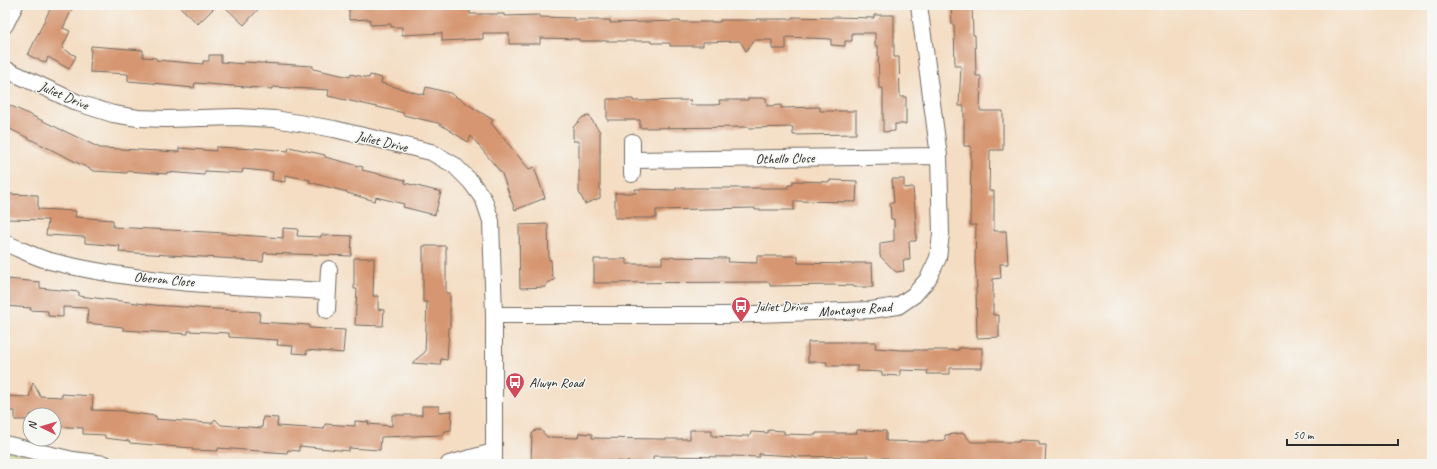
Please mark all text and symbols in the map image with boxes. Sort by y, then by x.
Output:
street label: Juliet Drive [36,77,92,114]
street label: Juliet Drive [354,127,411,156]
street label: Othello Close [755,149,816,168]
street label: Oberon Close [133,268,196,291]
bus stop icon: Juliet Drive [730,295,752,323]
place label: Juliet Drive [754,298,808,315]
street label: Montague Road [818,298,895,321]
bus stop icon: Alwyn Road [504,371,526,399]
place label: Alwyn Road [529,374,586,391]
north arrow [22,407,62,447]
text: N [25,420,39,430]
scale bar [1287,421,1398,447]
text: 50 m [1293,427,1315,443]

